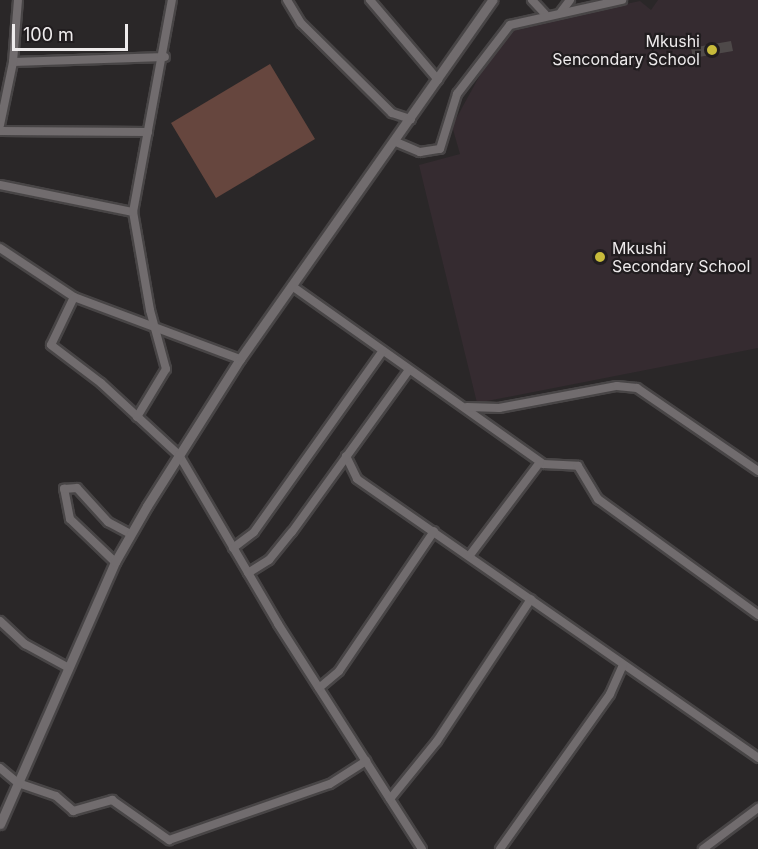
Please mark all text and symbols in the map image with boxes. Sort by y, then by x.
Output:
scale bar [15,12,130,50]
text: 100 m [23,24,74,45]
place label: Mkushi Sencondary School [552,31,700,69]
marker: Mkushi Sencondary School [705,43,719,57]
place label: Mkushi Secondary School [612,238,750,276]
marker: Mkushi Secondary School [593,250,607,264]

